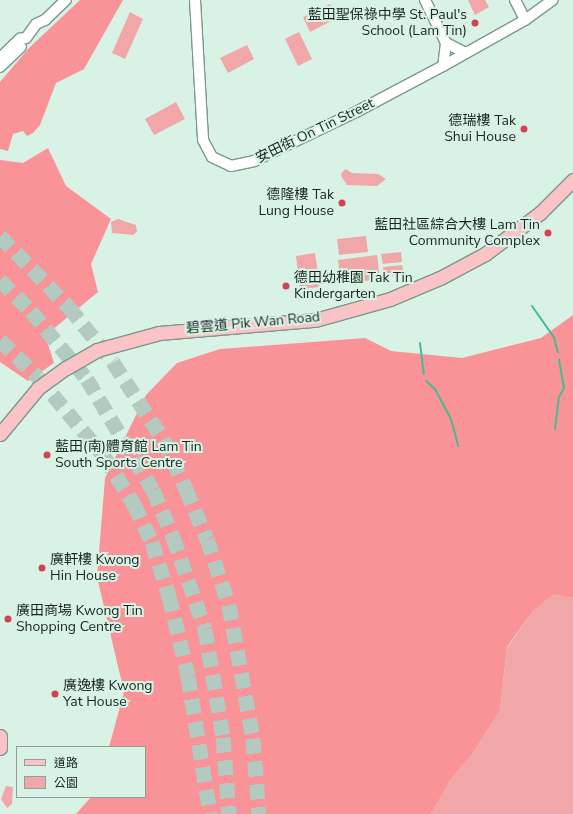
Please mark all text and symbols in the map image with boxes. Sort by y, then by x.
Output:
place label: 藍田聖保祿中學 St. Paul's School (Lam Tin) [308,7,467,40]
marker: 藍田聖保祿中學 St. Paul's School (Lam Tin) [470,18,480,28]
street label: 安田街 On Tin Street [253,95,377,167]
place label: 德瑞樓 Tak Shui House [444,113,516,146]
marker: 德瑞樓 Tak Shui House [519,124,529,134]
place label: 德隆樓 Tak Lung House [258,187,334,220]
marker: 德隆樓 Tak Lung House [337,198,347,208]
place label: 藍田社區綜合大樓 Lam Tin Community Complex [374,217,540,250]
marker: 藍田社區綜合大樓 Lam Tin Community Complex [543,228,553,238]
place label: 德田幼稚園 Tak Tin Kindergarten [294,270,413,302]
marker: 德田幼稚園 Tak Tin Kindergarten [281,281,291,291]
street label: 碧雲道 Pik Wan Road [185,309,321,337]
place label: 藍田(南)體育館 Lam Tin South Sports Centre [55,439,202,472]
marker: 藍田(南)體育館 Lam Tin South Sports Centre [42,450,52,460]
place label: 廣軒樓 Kwong Hin House [50,552,140,584]
marker: 廣軒樓 Kwong Hin House [37,563,47,573]
place label: 廣田商場 Kwong Tin Shopping Centre [16,603,143,636]
marker: 廣田商場 Kwong Tin Shopping Centre [3,614,13,624]
place label: 廣逸樓 Kwong Yat House [63,678,153,710]
marker: 廣逸樓 Kwong Yat House [50,689,60,699]
legend [16,746,146,798]
text: 道路 [54,755,78,771]
text: 公園 [54,775,78,791]

